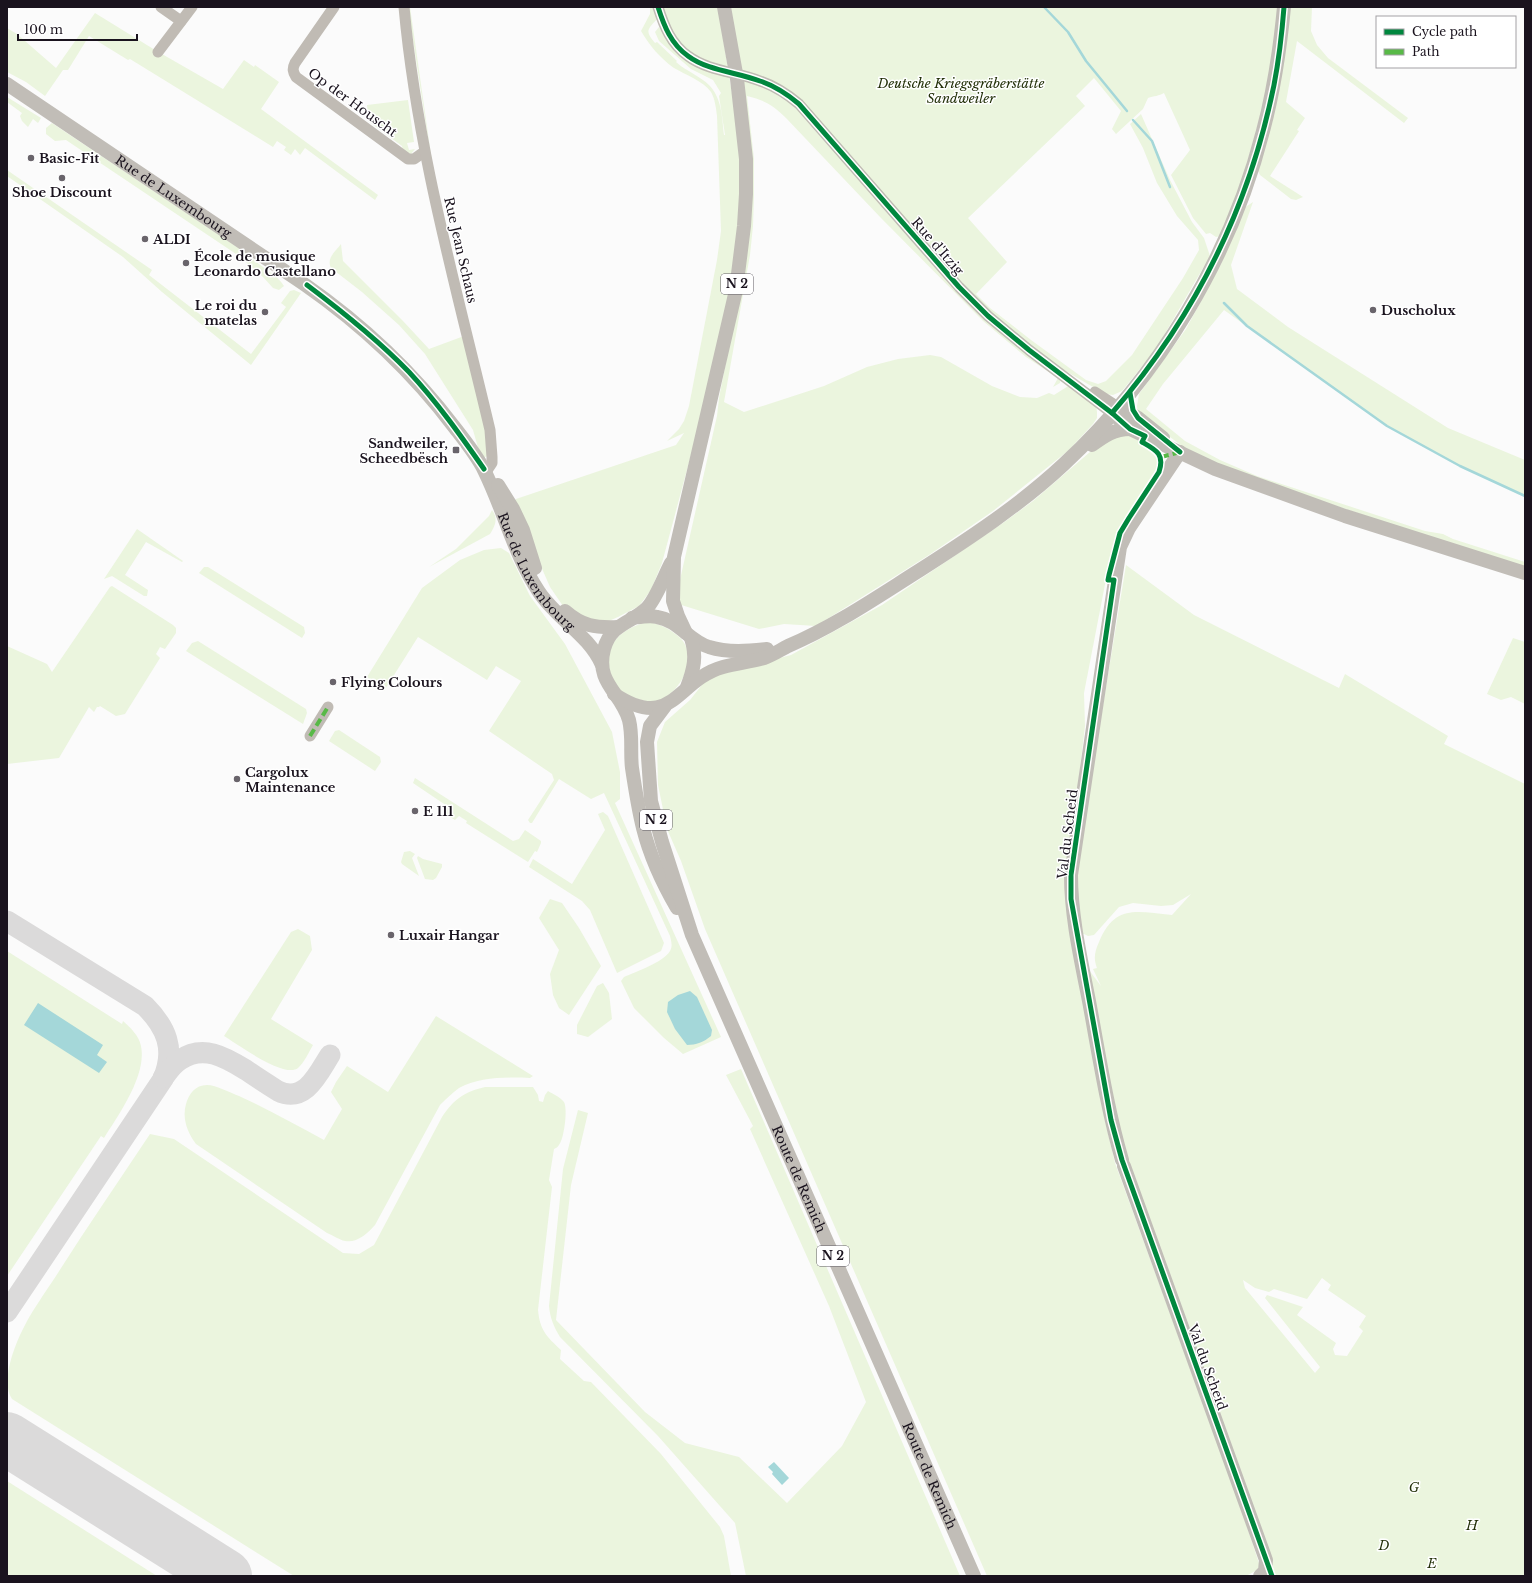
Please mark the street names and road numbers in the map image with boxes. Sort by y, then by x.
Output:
street label: Op der Houscht [305,64,401,141]
street label: Rue de Luxembourg [112,151,235,242]
street label: Rue Jean Schaus [440,195,481,305]
street label: Rue d'Itzig [908,214,968,279]
road number: N 2 [721,274,753,294]
street label: Rue de Luxembourg [494,510,579,635]
street label: Val du Scheid [1053,788,1081,881]
road number: N 2 [640,810,672,830]
street label: Route de Remich [768,1123,830,1235]
road number: N 2 [817,1246,849,1266]
street label: Val du Scheid [1184,1321,1231,1413]
street label: Route de Remich [898,1419,960,1532]

